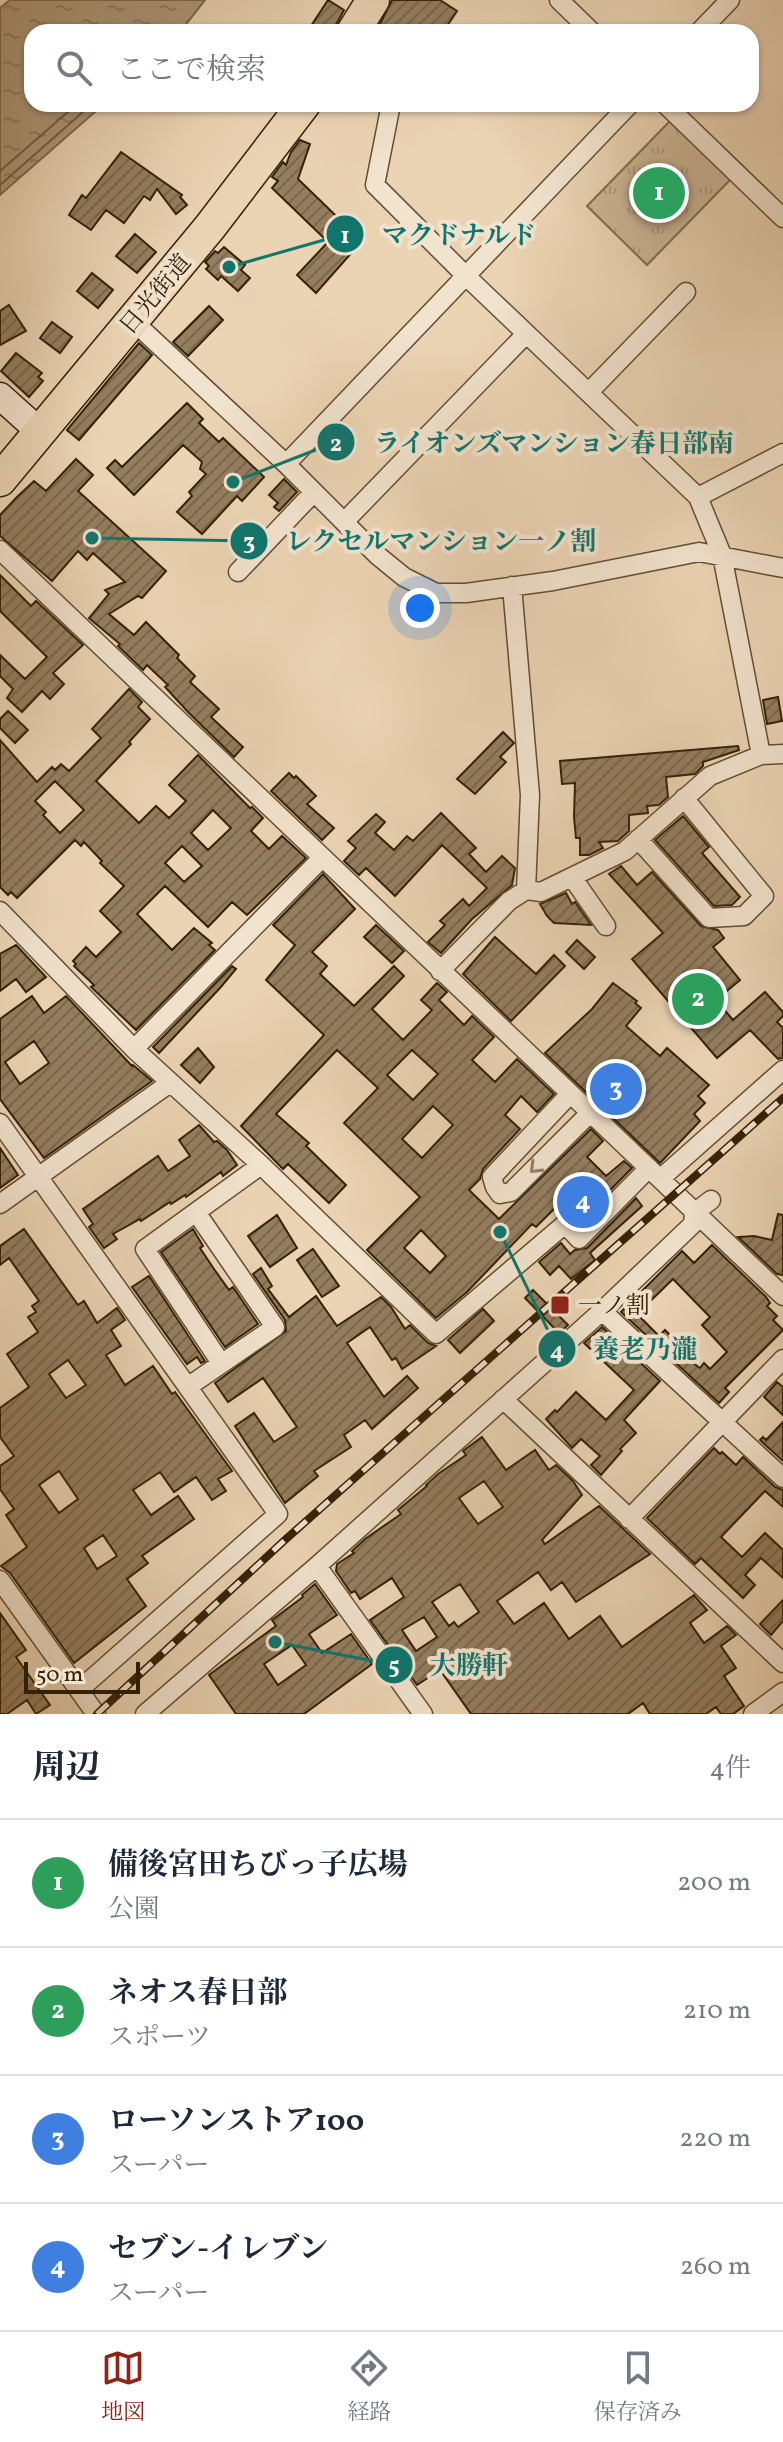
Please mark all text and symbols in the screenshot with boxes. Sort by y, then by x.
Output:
search box [24,24,759,112]
icon: search [52,46,96,90]
text: ここで検索 [116,50,266,92]
pin: 1 [633,163,685,223]
callout: マクドナルド [325,209,553,259]
text: マクドナルド [382,219,536,255]
text: 1 [340,220,350,254]
street label: 日光街道 [113,248,200,343]
callout: ライオンズマンション春日部南 [316,417,752,467]
text: ライオンズマンション春日部南 [374,427,734,463]
text: 2 [330,428,342,462]
callout: レクセルマンション一ノ割 [229,516,613,566]
text: レクセルマンション一ノ割 [286,525,596,561]
text: 3 [243,526,255,560]
your location [400,588,440,628]
pin: 2 [672,969,724,1029]
pin: 3 [590,1059,642,1119]
one-way arrow [530,1159,544,1173]
pin: 4 [557,1172,609,1232]
place label: 一ノ割 [578,1290,650,1324]
marker: 一ノ割 [549,1294,571,1316]
callout: 養老乃瀧 [537,1324,713,1374]
text: 養老乃瀧 [593,1333,697,1369]
text: 4 [550,1335,564,1369]
callout: 大勝軒 [374,1640,524,1690]
text: 大勝軒 [430,1649,508,1685]
text: 5 [388,1650,400,1684]
scale bar [24,1658,140,1694]
text: 50 m [36,1660,83,1691]
text: 周辺 [32,1746,100,1793]
text: 4件 [709,1751,751,1787]
text: 備後宮田ちびっ子広場 [108,1845,408,1887]
text: 1 [53,1865,63,1901]
text: 200 m [677,1865,751,1901]
text: 公園 [108,1892,160,1928]
text: ネオス春日部 [108,1973,288,2015]
text: 2 [51,1993,65,2029]
text: 210 m [683,1993,751,2029]
text: スポーツ [108,2020,211,2056]
text: ローソンストア100 [108,2101,364,2143]
text: 3 [51,2121,65,2157]
text: 220 m [679,2121,751,2157]
text: スーパー [108,2148,209,2184]
text: セブン-イレブン [108,2229,328,2271]
text: 4 [50,2249,66,2285]
text: 260 m [680,2249,751,2285]
text: スーパー [108,2276,209,2312]
tab: 地図 [101,2346,145,2429]
tab: 経路 [347,2346,392,2429]
tab: 保存済み [594,2346,682,2429]

